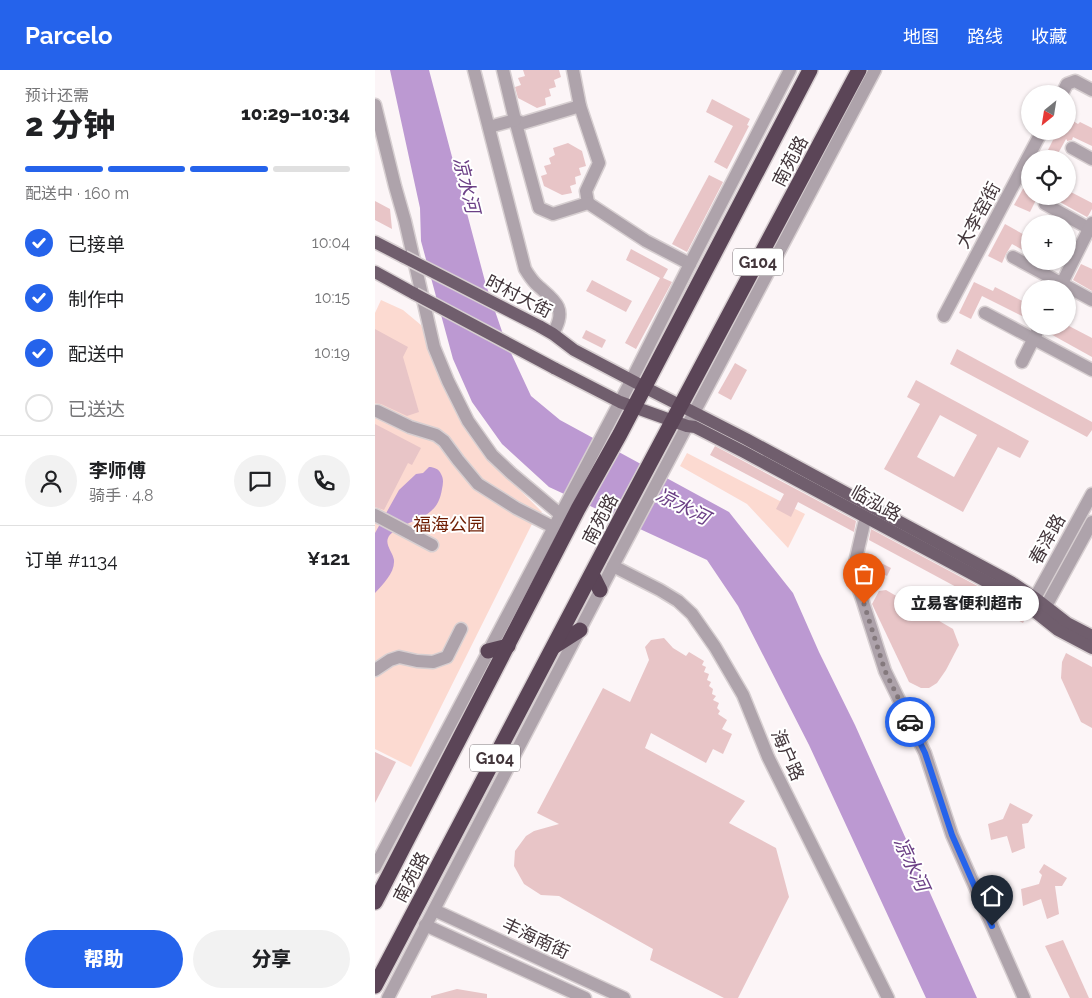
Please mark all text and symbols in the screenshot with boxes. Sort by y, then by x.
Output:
text: Parcelo [25,21,113,50]
text: 地图 [903,26,939,47]
text: 路线 [967,26,1003,47]
text: 收藏 [1031,26,1067,47]
north arrow [1021,85,1076,140]
map controls [1021,85,1076,335]
text: 预计还需 [25,86,89,105]
text: 10:29–10:34 [241,102,350,124]
text: 2 分钟 [25,106,115,143]
street label: 南苑路 [768,132,812,190]
button: locate [1021,150,1076,205]
water label: 凉水河 [449,155,486,219]
street label: 大李窑街 [952,178,1004,252]
text: 配送中 · 160 m [25,184,129,203]
button: + [1021,215,1076,270]
icon: check [25,229,53,257]
text: 已接单 [68,233,125,255]
text: 10:04 [312,233,350,252]
road number: G104 [733,248,783,276]
street label: 时村大街 [482,270,556,322]
button: − [1021,280,1076,335]
icon: check [25,284,53,312]
text: 制作中 [68,288,125,310]
text: 10:15 [315,288,350,307]
icon: check [25,339,53,367]
text: 配送中 [68,343,125,365]
text: 10:19 [314,343,350,362]
text: 已送达 [68,398,125,420]
button: person [25,455,77,507]
button: chat [234,455,286,507]
button: phone [298,455,350,507]
text: 李师傅 [89,459,146,481]
street label: 临泓路 [847,481,905,525]
water label: 凉水河 [653,483,717,531]
text: 骑手 · 4.8 [89,486,153,505]
street label: 南苑路 [578,490,622,548]
street label: 春泽路 [1025,510,1069,568]
park label: 福海公园 [413,514,485,535]
text: ¥121 [307,547,350,569]
text: 订单 #1134 [25,549,118,571]
pin [843,553,885,604]
icon: bag [850,560,878,588]
callout: 立易客便利超市 [894,586,1039,622]
text: 立易客便利超市 [910,594,1023,613]
courier [885,697,935,747]
icon: car [896,708,924,736]
street label: 海户路 [767,726,809,784]
road number: G104 [470,744,520,771]
water label: 凉水河 [890,834,936,898]
street label: 南苑路 [389,848,433,906]
pin [971,875,1013,926]
icon: home [978,882,1006,910]
street label: 丰海南街 [499,913,573,963]
button: 帮助 [25,930,183,988]
button: 分享 [193,930,350,988]

